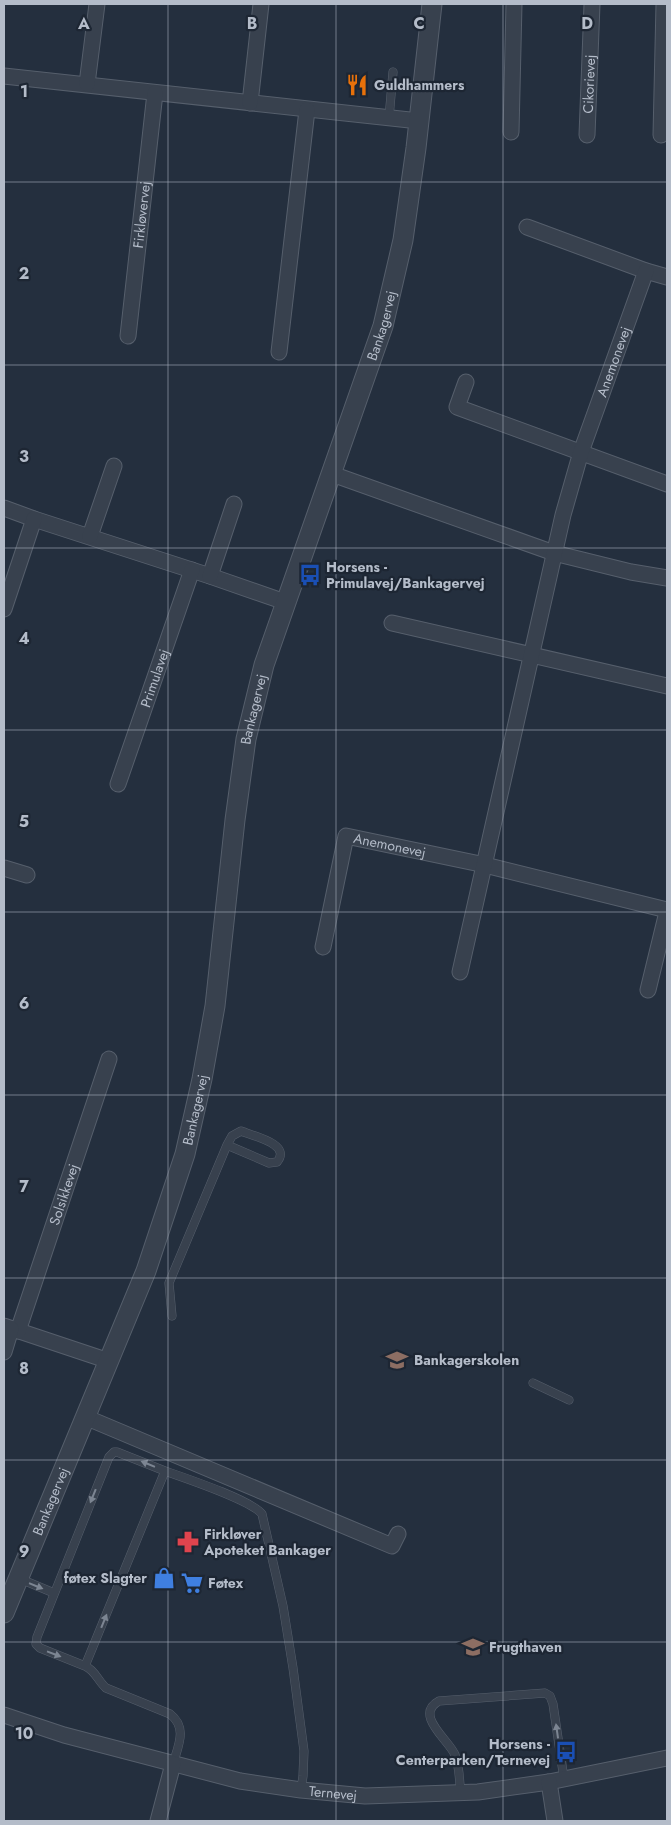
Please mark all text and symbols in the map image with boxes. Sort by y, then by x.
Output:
text: A [77,12,90,35]
text: B [247,12,257,35]
text: C [413,12,425,35]
text: D [581,12,593,35]
street label: Cikorievej [578,54,600,114]
restaurant icon: Guldhammers [344,72,370,98]
place label: Guldhammers [374,75,465,95]
text: 1 [20,80,28,103]
street label: Firkløvervej [128,180,155,249]
text: 2 [19,262,29,285]
street label: Bankagervej [362,289,401,363]
street label: Anemonevej [592,324,635,400]
text: 3 [19,445,29,468]
place label: Horsens - Primulavej/Bankagervej [326,557,485,593]
bus stop icon: Horsens - Primulavej/Bankagervej [297,562,323,588]
text: 4 [18,627,30,650]
street label: Primulavej [135,646,174,710]
street label: Bankagervej [235,672,271,746]
text: 5 [19,810,29,833]
street label: Anemonevej [352,828,428,862]
text: 6 [19,992,29,1015]
street label: Bankagervej [177,1073,213,1147]
street label: Solsikkevej [44,1161,83,1228]
text: 7 [19,1175,29,1198]
school or university icon: Bankagerskolen [384,1347,410,1373]
place label: Bankagerskolen [414,1350,519,1370]
text: 8 [19,1357,29,1380]
one-way arrow [141,1460,156,1468]
street label: Bankagervej [27,1464,73,1538]
one-way arrow [89,1489,97,1503]
place label: Firkløver Apoteket Bankager [203,1524,331,1560]
pharmacy icon: Firkløver Apoteket Bankager [175,1529,201,1555]
text: 9 [19,1540,29,1563]
shop icon: føtex Slagter [151,1565,177,1591]
place label: føtex Slagter [64,1568,147,1588]
supermarket icon: Føtex [179,1570,205,1596]
place label: Føtex [208,1573,244,1593]
one-way arrow [29,1582,43,1590]
one-way arrow [100,1613,108,1628]
school or university icon: Frugthaven [460,1634,486,1660]
place label: Frugthaven [489,1637,562,1657]
one-way arrow [47,1650,62,1658]
text: 10 [15,1722,33,1745]
one-way arrow [552,1723,560,1739]
place label: Horsens - Centerparken/Ternevej [396,1734,551,1770]
bus stop icon: Horsens - Centerparken/Ternevej [553,1739,579,1765]
street label: Ternevej [308,1781,358,1805]

